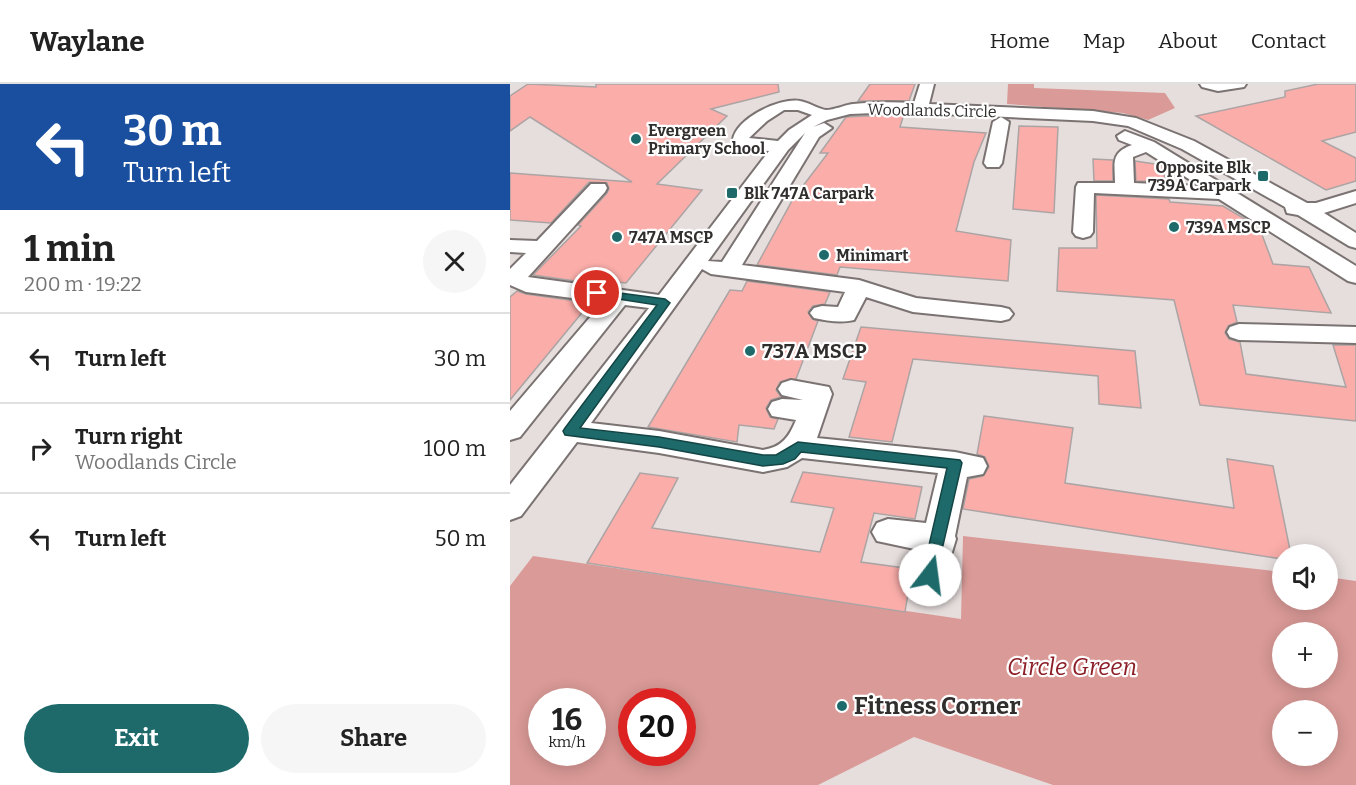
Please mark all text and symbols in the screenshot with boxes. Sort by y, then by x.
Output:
text: Waylane [30,25,145,58]
text: Home [990,28,1050,54]
text: Map [1083,28,1125,54]
text: About [1158,28,1218,54]
text: Contact [1251,28,1326,54]
street label: Woodlands Circle [867,100,997,121]
text: 30 m [123,106,222,156]
icon: left [24,108,102,186]
place label: Evergreen Primary School [648,121,765,158]
marker: Evergreen Primary School [629,132,643,146]
text: Turn left [123,157,231,189]
place label: Opposite Blk 739A Carpark [1148,158,1251,195]
marker: Opposite Blk 739A Carpark [1256,169,1270,183]
place label: Blk 747A Carpark [744,184,875,203]
marker: Blk 747A Carpark [725,186,739,200]
place label: 739A MSCP [1186,218,1271,237]
marker: 739A MSCP [1167,220,1181,234]
text: 1 min [24,227,115,271]
place label: 747A MSCP [629,228,713,247]
button: close [423,230,486,293]
marker: 747A MSCP [610,230,624,244]
place label: Minimart [836,246,909,265]
marker: Minimart [817,248,831,262]
pin [571,267,622,318]
text: 200 m · 19:22 [24,272,142,296]
icon: arrive [580,276,613,309]
place label: 737A MSCP [762,339,867,363]
icon: left [24,342,57,375]
marker: 737A MSCP [743,344,757,358]
text: Turn left [75,345,167,372]
text: 30 m [434,345,486,372]
text: Turn right [75,423,183,450]
icon: right [24,432,57,465]
text: 100 m [423,435,486,462]
text: Woodlands Circle [75,450,237,474]
icon: left [24,522,57,555]
text: Turn left [75,525,167,552]
text: 50 m [435,525,486,552]
position arrow [898,543,962,607]
map controls [1272,544,1338,766]
button: sound [1272,544,1338,610]
button: + [1272,622,1338,688]
park label: Circle Green [1007,653,1137,681]
speed limit sign: 20 [618,688,696,766]
place label: Fitness Corner [854,692,1020,720]
marker: Fitness Corner [835,699,849,713]
button: − [1272,700,1338,766]
text: 16 [552,702,582,738]
button: Exit [24,704,249,773]
button: Share [261,704,486,773]
text: km/h [548,733,586,751]

